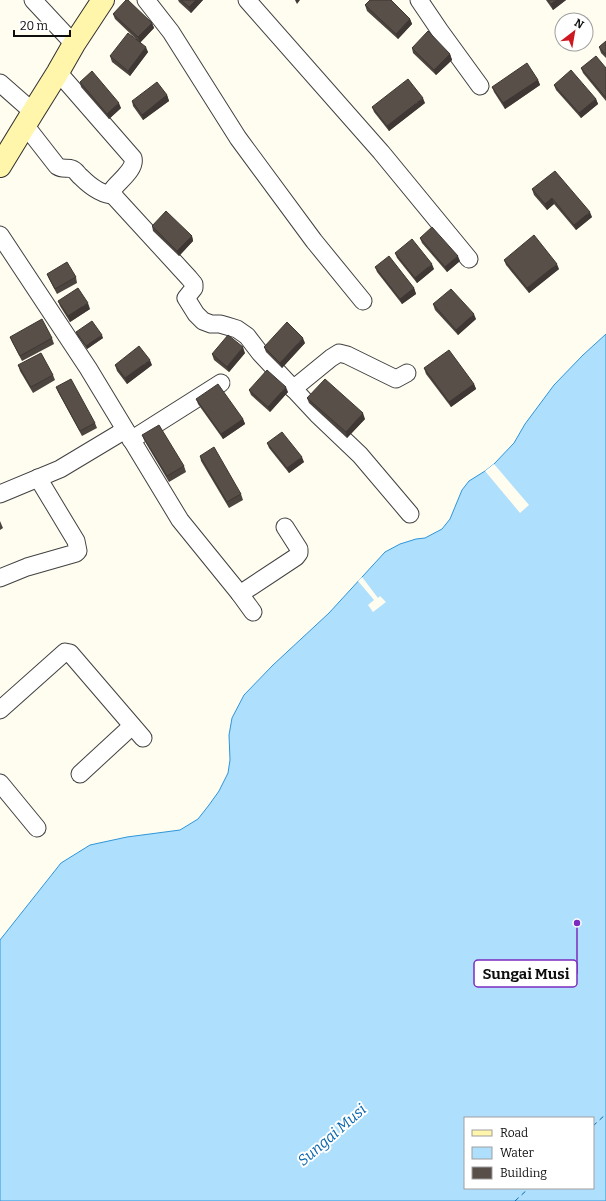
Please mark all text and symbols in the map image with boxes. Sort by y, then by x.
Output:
scale bar [14,12,70,38]
north arrow [554,12,594,52]
text: N [572,16,586,32]
text: 20 m [20,19,49,33]
callout: Sungai Musi [474,960,577,987]
text: Sungai Musi [483,965,570,983]
water label: Sungai Musi [294,1100,370,1170]
legend [464,1117,594,1189]
text: Road [500,1126,528,1140]
text: Water [500,1146,535,1160]
text: Building [500,1166,547,1180]

